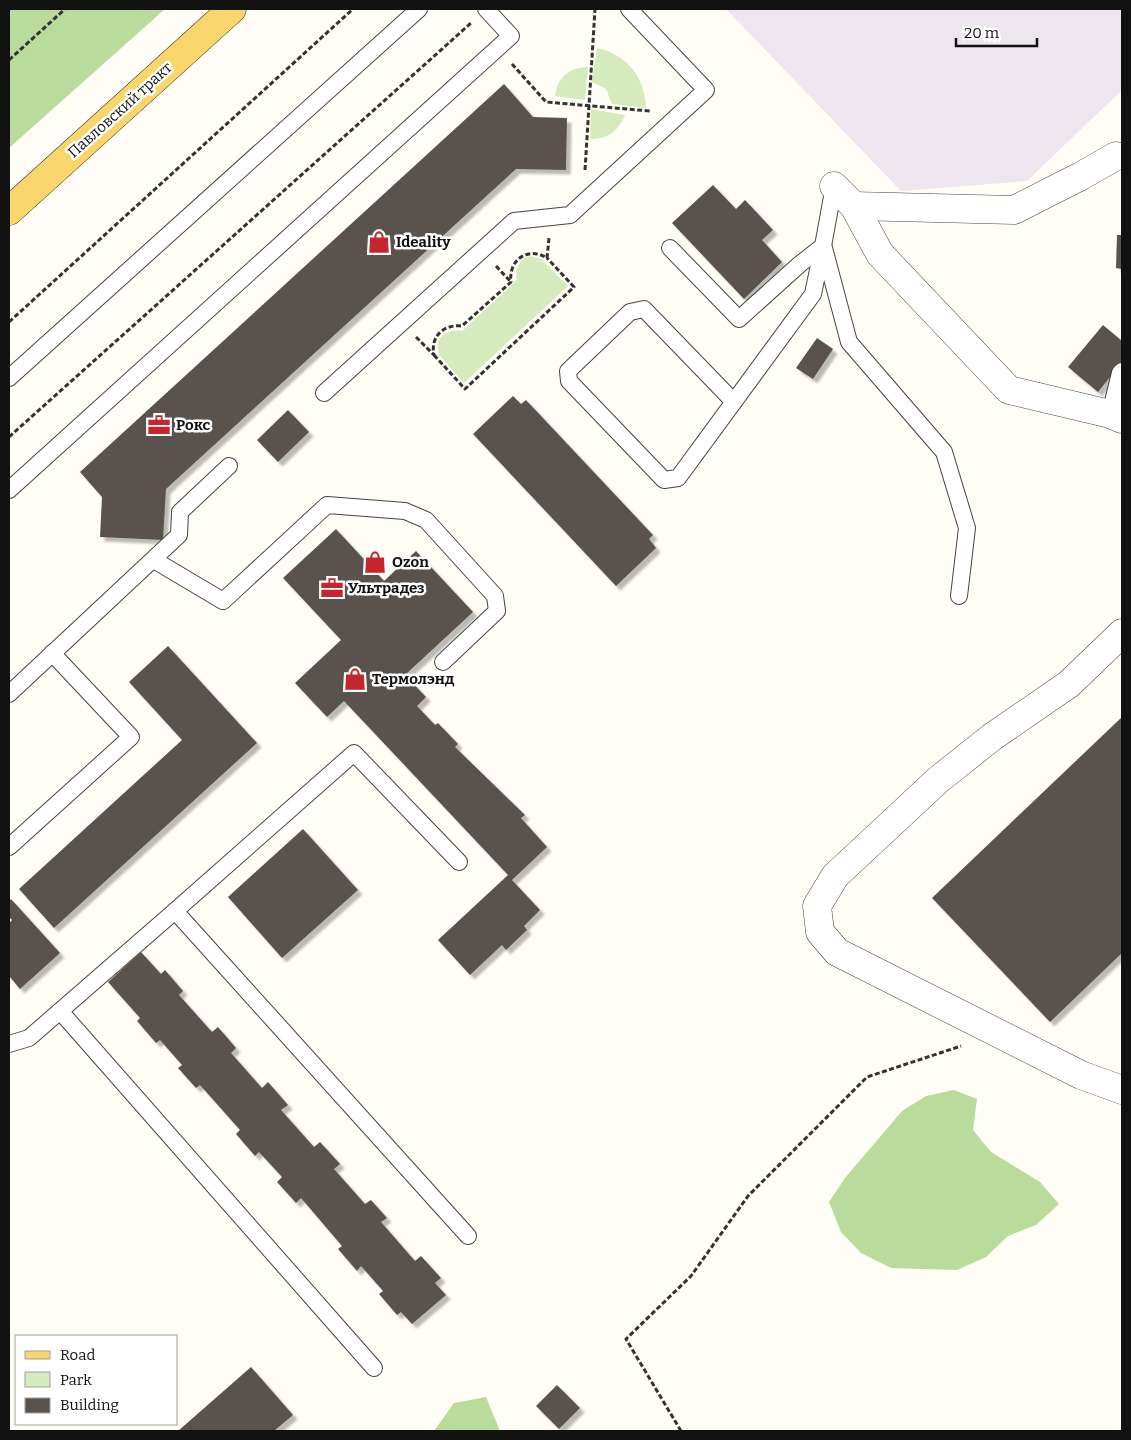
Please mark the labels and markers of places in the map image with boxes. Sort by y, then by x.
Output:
shop icon: Ideality [366,229,392,255]
place label: Ideality [396,233,451,251]
office icon: Рокс [146,412,172,438]
place label: Рокс [176,416,210,434]
shop icon: Ozon [362,549,388,575]
place label: Ozon [392,553,429,571]
office icon: Ультрадез [319,575,345,601]
place label: Ультрадез [348,579,424,597]
shop icon: Термолэнд [342,666,368,692]
place label: Термолэнд [372,670,455,688]

